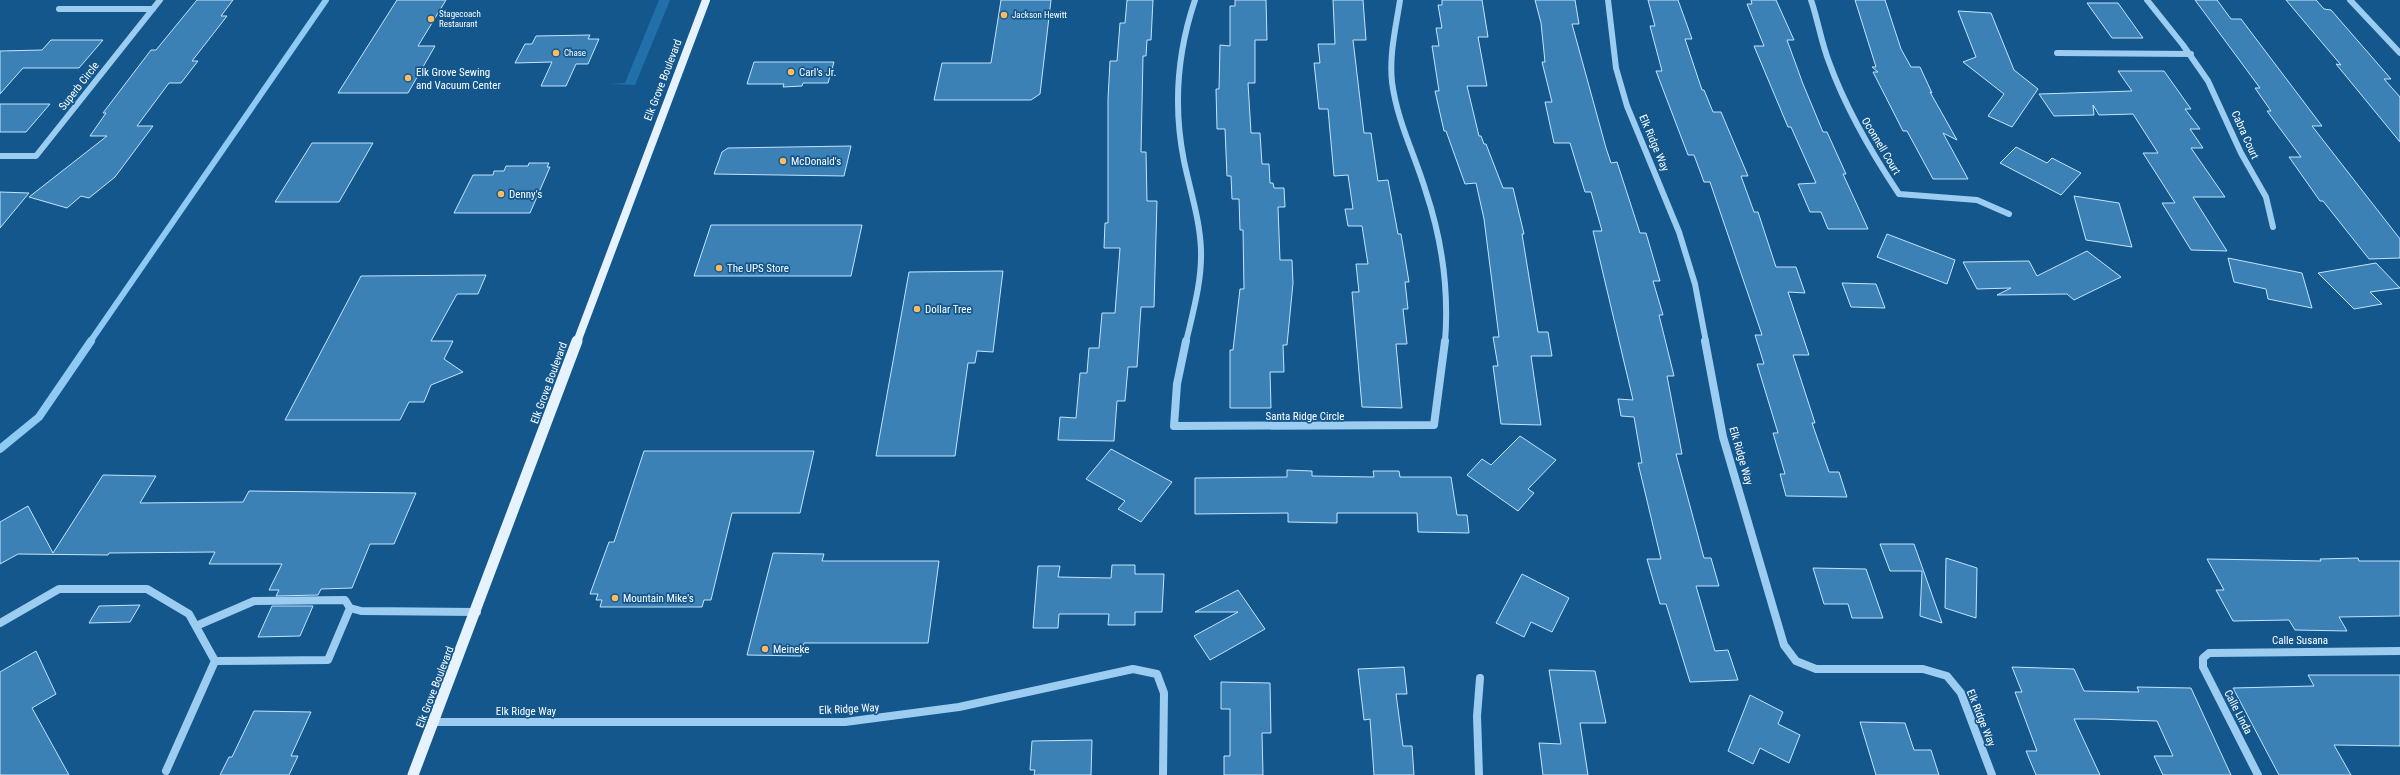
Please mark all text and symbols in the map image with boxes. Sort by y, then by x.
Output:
place label: Stagecoach Restaurant [439,9,481,29]
marker: Jackson Hewitt [999,10,1009,20]
place label: Jackson Hewitt [1012,10,1067,20]
marker: Stagecoach Restaurant [426,14,436,24]
street label: Elk Grove Boulevard [642,38,684,122]
marker: Chase [551,48,561,58]
place label: Chase [564,48,586,58]
street label: Superb Circle [56,59,102,113]
place label: Elk Grove Sewing and Vacuum Center [416,66,501,92]
place label: Carl's Jr. [799,66,836,79]
marker: Carl's Jr. [786,67,796,77]
marker: Elk Grove Sewing and Vacuum Center [403,73,413,83]
street label: Cabra Court [2229,109,2261,161]
street label: Elk Ridge Way [1636,113,1672,174]
street label: Oconnell Court [1859,115,1903,177]
place label: McDonald's [791,155,841,168]
marker: McDonald's [778,156,788,166]
place label: Denny's [509,188,542,201]
marker: Denny's [496,189,506,199]
place label: The UPS Store [727,262,789,275]
marker: The UPS Store [714,263,724,273]
place label: Dollar Tree [925,303,972,316]
marker: Dollar Tree [912,304,922,314]
street label: Elk Grove Boulevard [528,340,570,426]
street label: Santa Ridge Circle [1265,410,1345,423]
street label: Elk Ridge Way [1726,425,1756,487]
place label: Mountain Mike's [623,592,694,605]
marker: Mountain Mike's [610,593,620,603]
street label: Calle Susana [2272,634,2328,647]
place label: Meineke [773,643,809,656]
marker: Meineke [760,644,770,654]
street label: Elk Grove Boulevard [414,645,456,729]
street label: Elk Ridge Way [1964,688,1998,749]
street label: Calle Linda [2221,688,2255,736]
street label: Elk Ridge Way [819,701,880,717]
street label: Elk Ridge Way [496,705,557,718]

